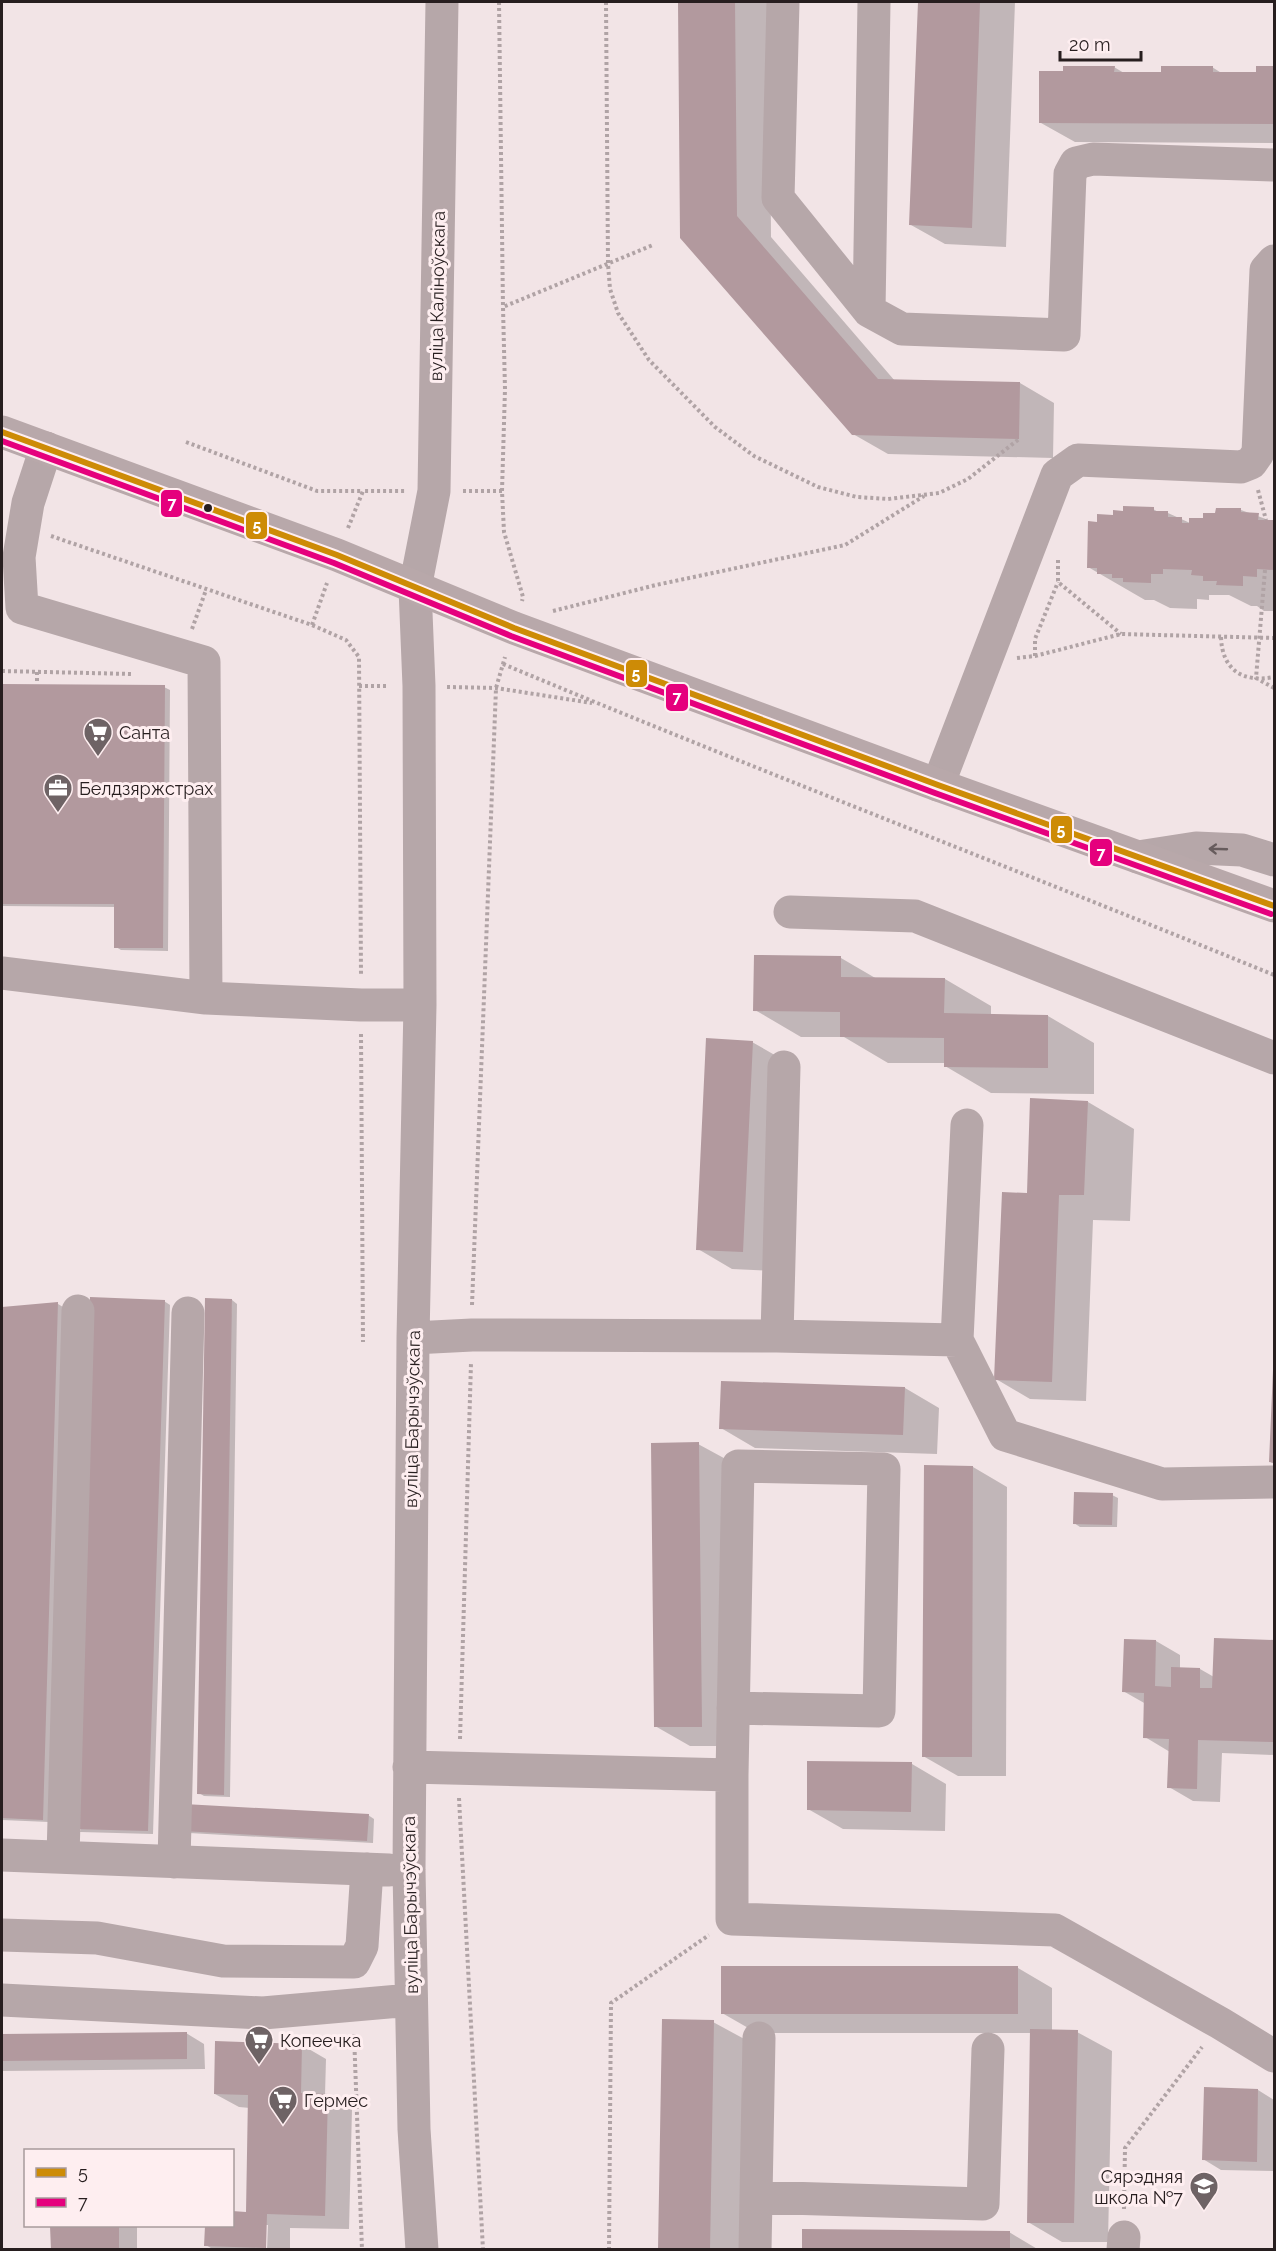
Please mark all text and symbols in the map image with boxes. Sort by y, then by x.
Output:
scale bar [1060,24,1141,62]
text: 20 m [1069,34,1111,55]
street label: вуліца Каліноўскага [425,211,449,381]
line badge: 7 [160,489,183,518]
text: 7 [168,494,177,513]
unlabelled marker [202,502,214,514]
line badge: 5 [245,511,268,540]
text: 5 [253,516,262,535]
line badge: 5 [625,659,648,688]
text: 5 [632,664,641,683]
line badge: 7 [665,683,689,712]
text: 7 [673,688,682,707]
supermarket icon: Санта [82,716,114,758]
place label: Санта [119,722,170,743]
office icon: Белдзяржстрах [42,772,74,814]
place label: Белдзяржстрах [79,778,213,799]
line badge: 5 [1050,815,1073,844]
text: 5 [1057,820,1066,839]
line badge: 7 [1089,838,1113,867]
one-way arrow [1208,843,1228,854]
text: 7 [1097,844,1106,863]
street label: вуліца Барычэўскага [400,1330,424,1508]
street label: вуліца Барычэўскага [398,1816,422,1994]
supermarket icon: Копеечка [243,2024,275,2066]
place label: Копеечка [280,2030,361,2051]
supermarket icon: Гермес [267,2084,299,2126]
place label: Гермес [304,2090,368,2111]
legend [24,2149,234,2227]
text: 5 [78,2162,88,2183]
place label: Сярэдняя школа №7 [1094,2166,1183,2208]
school or university icon: Сярэдняя школа №7 [1188,2170,1220,2212]
text: 7 [78,2192,88,2213]

